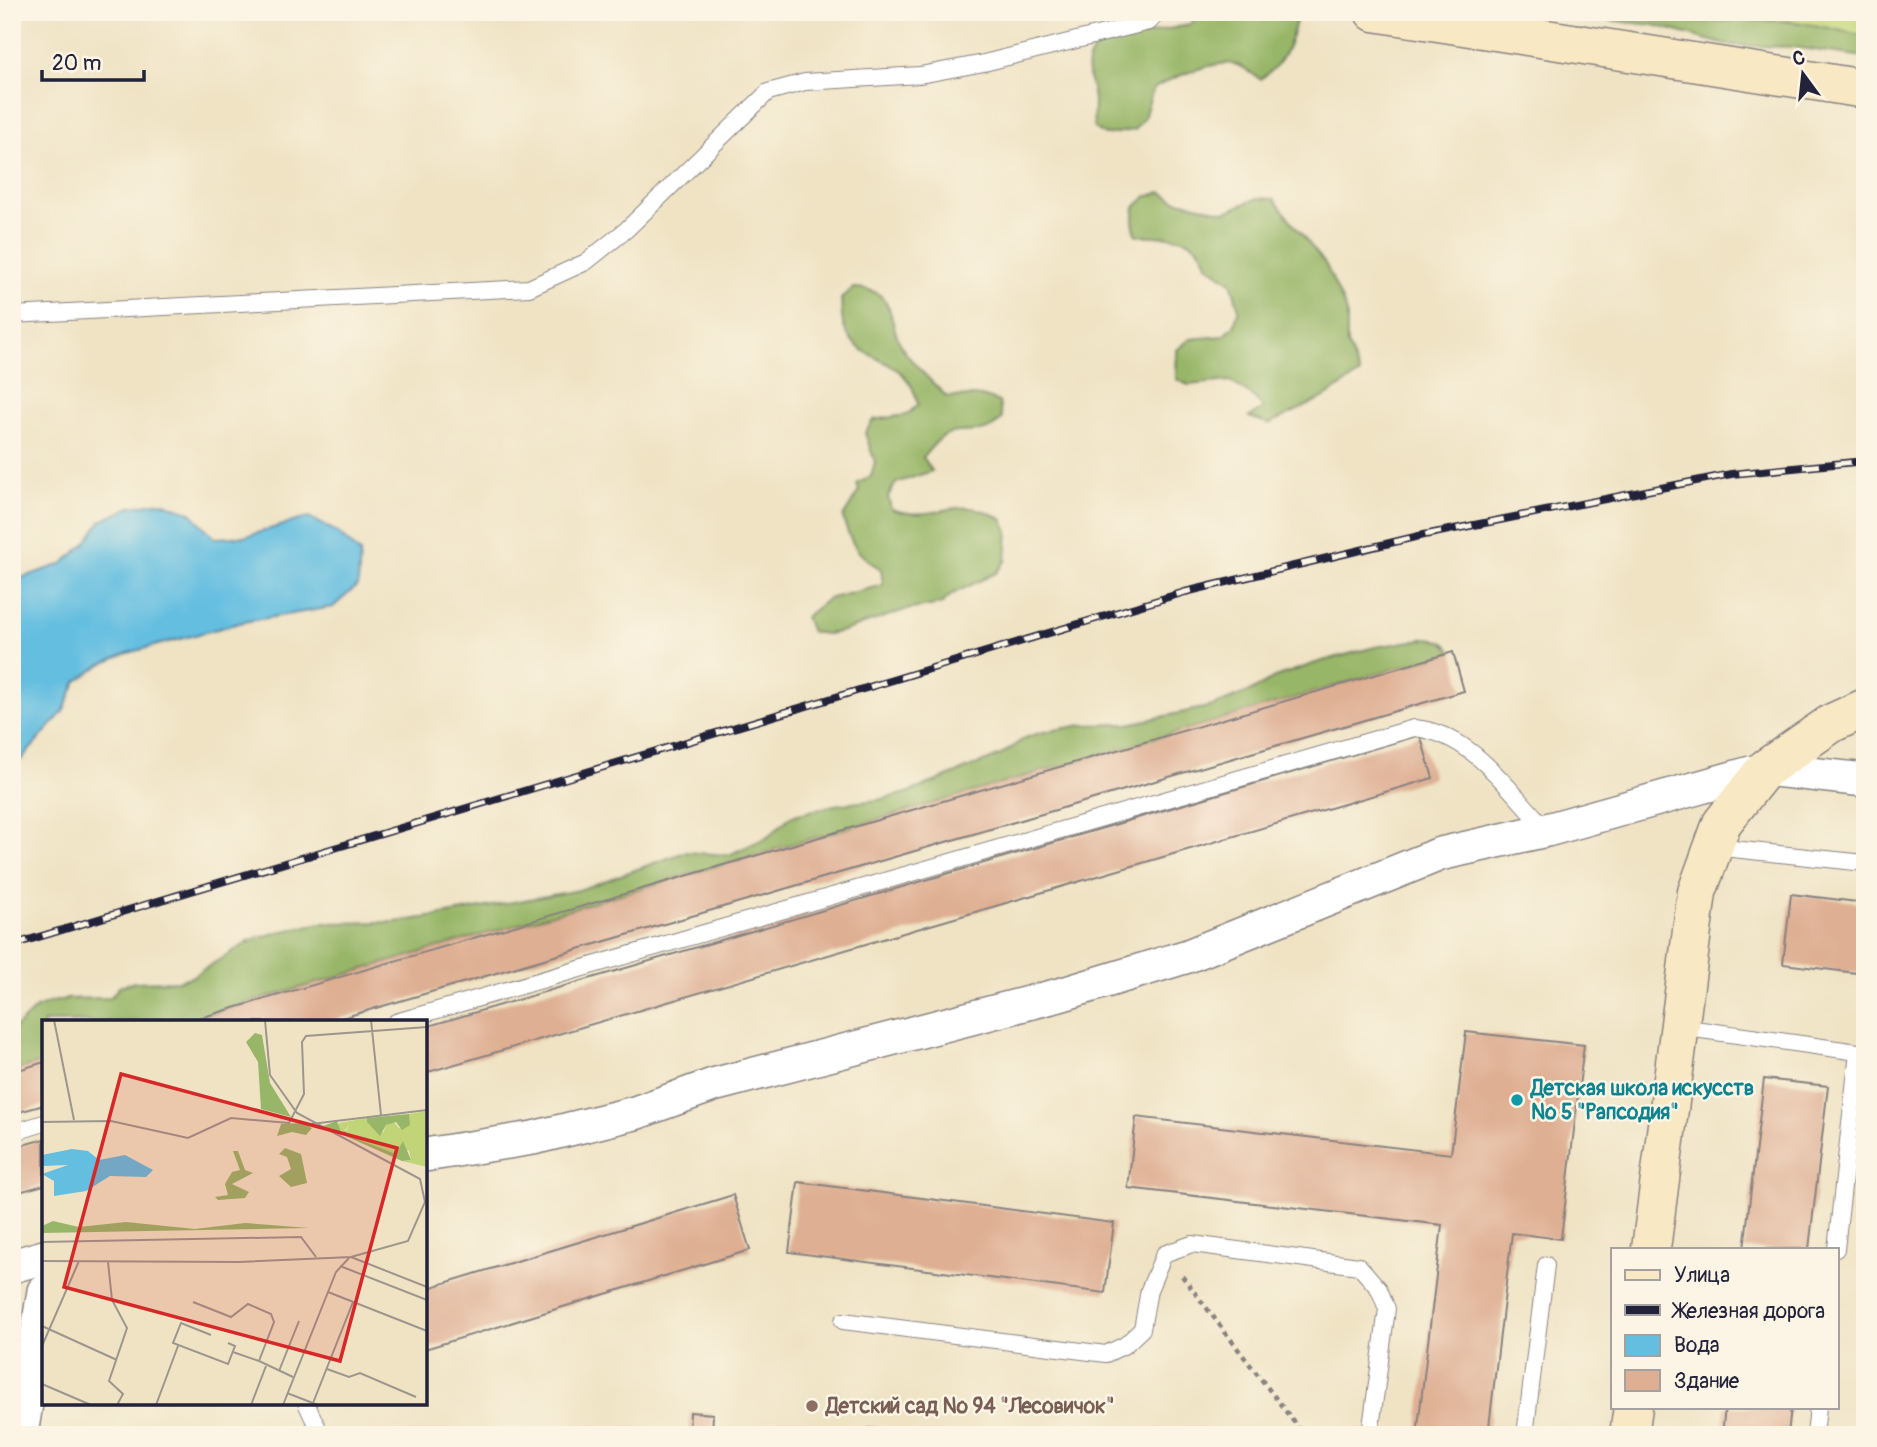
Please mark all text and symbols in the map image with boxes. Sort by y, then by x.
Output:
scale bar [42,38,144,82]
north arrow [1769,38,1839,108]
text: С [1790,45,1808,72]
text: 20 m [52,50,101,77]
inset map [42,1020,427,1405]
place label: Детская школа искусств № 5 "Рапсодия" [1529,1075,1754,1126]
marker: Детская школа искусств № 5 "Рапсодия" [1509,1092,1525,1108]
legend [1611,1248,1839,1408]
text: Улица [1674,1262,1730,1289]
text: Железная дорога [1671,1298,1825,1325]
text: Вода [1674,1332,1720,1359]
text: Здание [1674,1368,1740,1395]
place label: Детский сад № 94 "Лесовичок" [824,1393,1114,1420]
marker: Детский сад № 94 "Лесовичок" [804,1398,820,1414]

